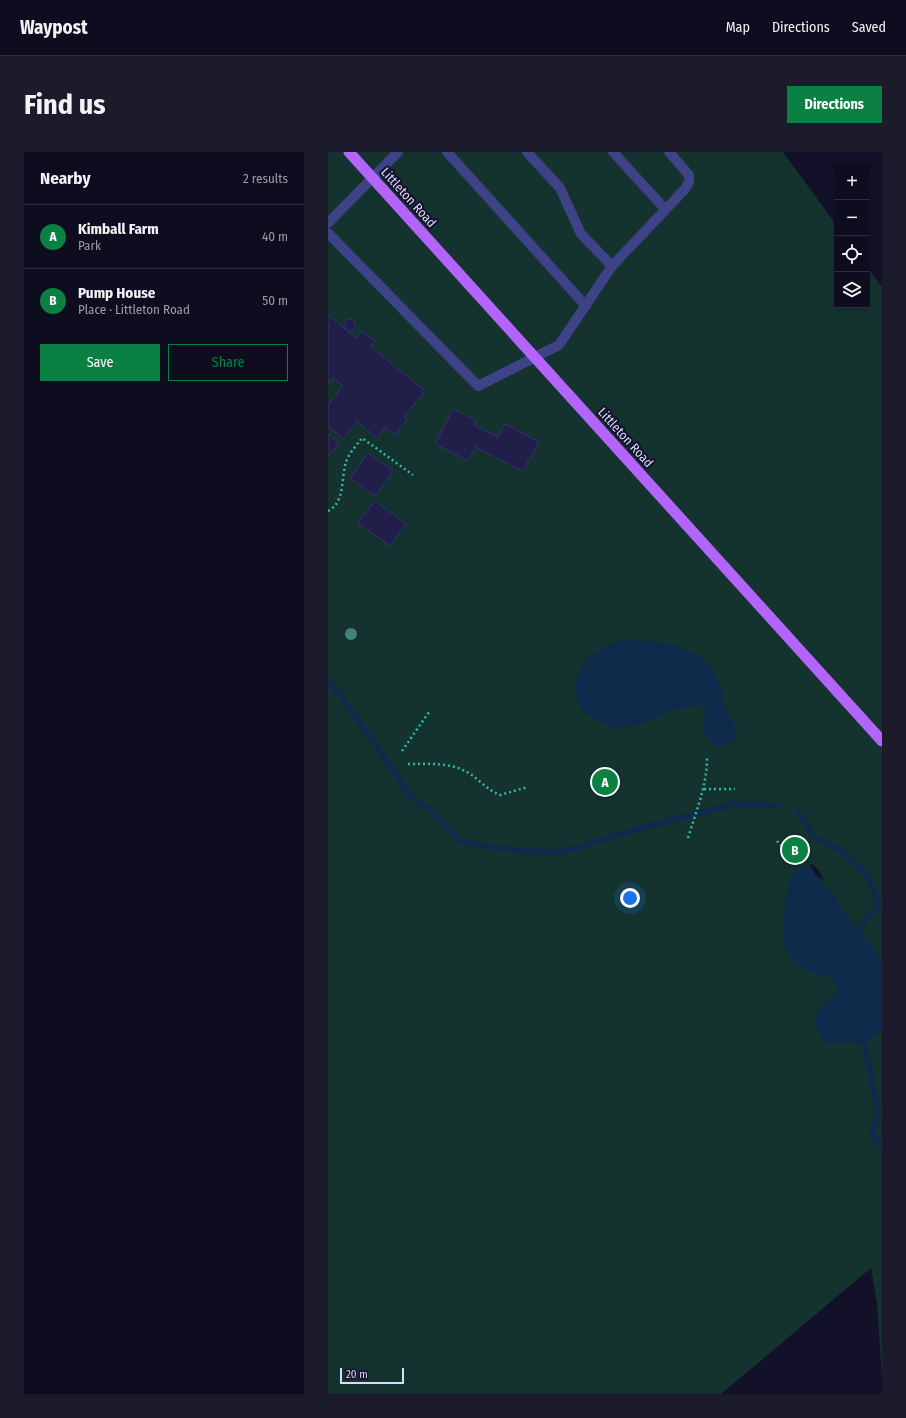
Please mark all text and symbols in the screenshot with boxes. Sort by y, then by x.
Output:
text: Waypost [20,16,88,39]
text: Map [726,19,750,36]
text: Directions [772,19,830,36]
text: Saved [852,19,886,36]
button: Directions [787,86,882,123]
text: Find us [24,88,106,121]
street label: Littleton Road [378,164,439,230]
map controls [834,164,870,308]
button: + [834,164,870,200]
text: Nearby [40,168,91,189]
text: 2 results [243,171,288,186]
button: − [834,200,870,236]
text: Kimball Farm [78,220,159,238]
text: A [49,229,57,244]
text: 40 m [262,229,288,244]
button: locate [834,236,870,272]
text: Park [78,238,101,253]
button: layers [834,272,870,308]
text: Pump House [78,284,155,302]
text: B [49,293,57,308]
text: 50 m [262,293,288,308]
text: Place · Littleton Road [78,302,190,317]
button: Save [40,344,160,381]
button: Share [168,344,288,381]
street label: Littleton Road [595,404,656,470]
pin: A [592,767,618,797]
pin: B [782,835,808,865]
your location [620,888,640,908]
scale bar [340,1366,404,1385]
text: 20 m [346,1368,368,1381]

